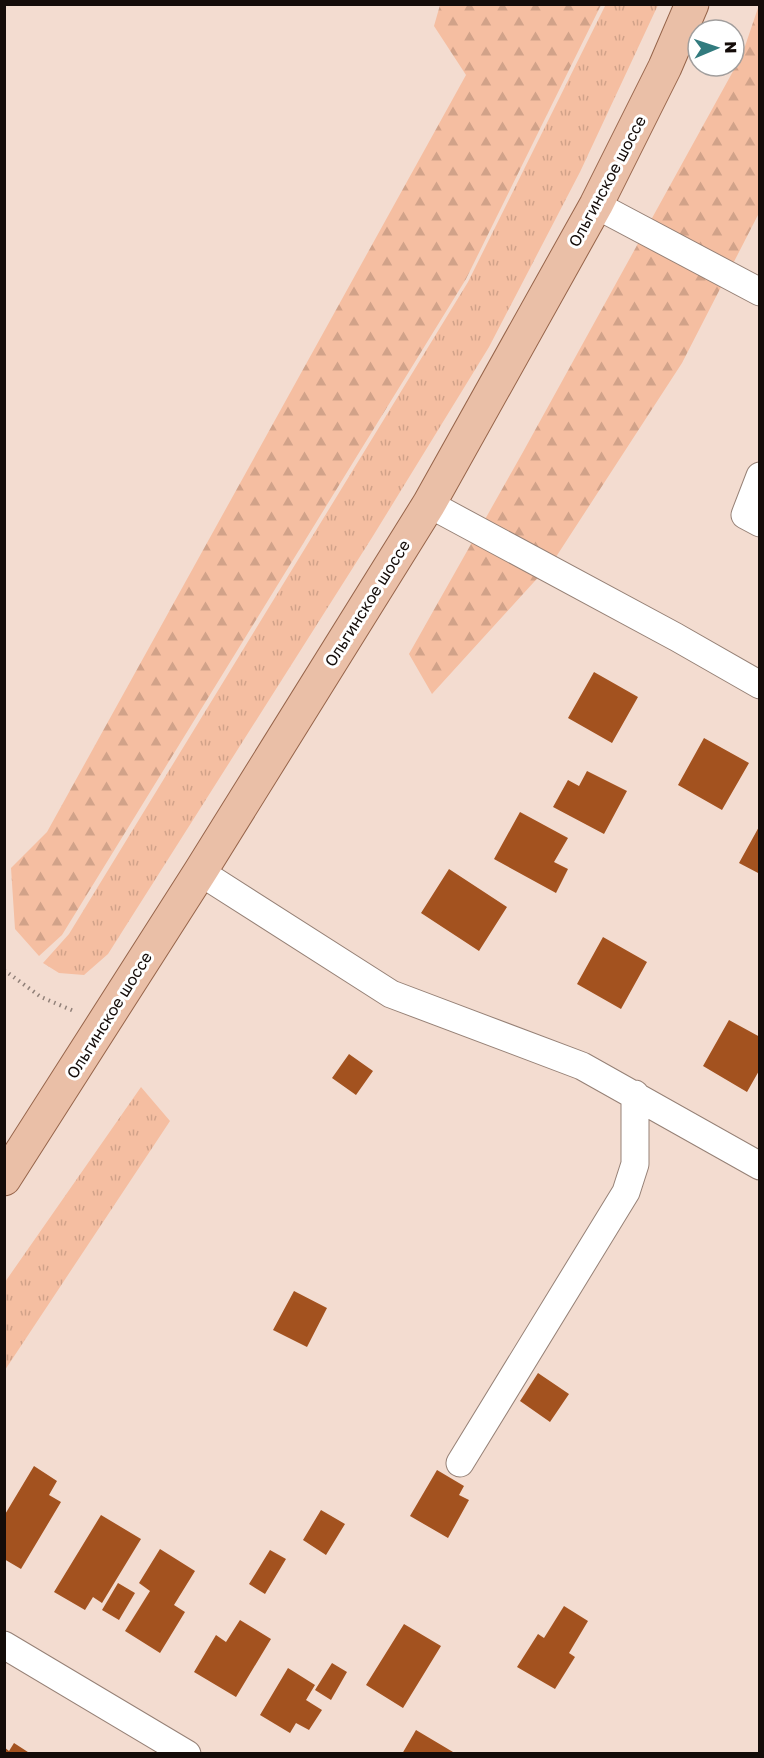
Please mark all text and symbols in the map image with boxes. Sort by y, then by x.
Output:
north arrow [686,18,746,78]
text: N [721,41,741,54]
street label: Ольгинское шоссе [564,112,650,250]
street label: Ольгинское шоссе [320,536,414,670]
street label: Ольгинское шоссе [62,948,156,1082]

